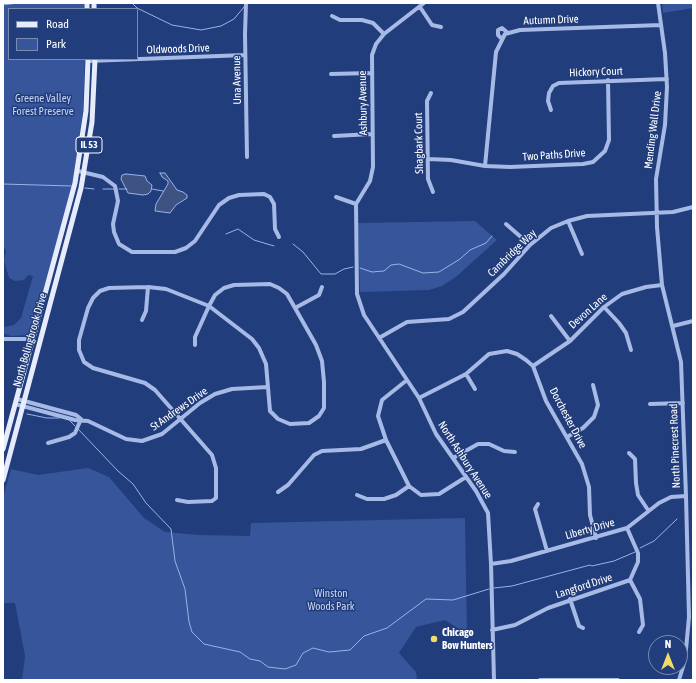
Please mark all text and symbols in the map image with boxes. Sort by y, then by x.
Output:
legend [8,8,138,60]
street label: Autumn Drive [523,12,579,28]
text: Road [46,17,69,31]
text: Park [46,37,66,51]
street label: Oldwoods Drive [146,41,210,57]
street label: Una Avenue [230,55,244,105]
street label: Hickory Court [569,64,623,80]
street label: Ashbury Avenue [356,70,370,136]
street label: Mending Wall Drive [642,90,664,170]
park label: Greene Valley Forest Preserve [12,92,74,118]
street label: Shagbark Court [412,112,426,174]
road number: IL 53 [76,137,102,153]
street label: Two Paths Drive [522,146,586,164]
street label: Cambridge Way [485,227,539,279]
street label: Devon Lane [566,290,610,332]
street label: North Bolingbrook Drive [10,291,50,389]
street label: St Andrews Drive [148,384,210,434]
street label: Dorchester Drive [546,385,590,451]
street label: North Pinecrest Road [667,403,683,489]
street label: North Ashbury Avenue [435,419,495,501]
street label: Liberty Drive [564,516,616,542]
street label: Langford Drive [554,571,614,601]
park label: Winston Woods Park [308,587,354,613]
place label: Chicago Bow Hunters [442,626,493,652]
marker: Chicago Bow Hunters [429,634,439,644]
north arrow [648,635,688,675]
text: N [665,638,671,650]

